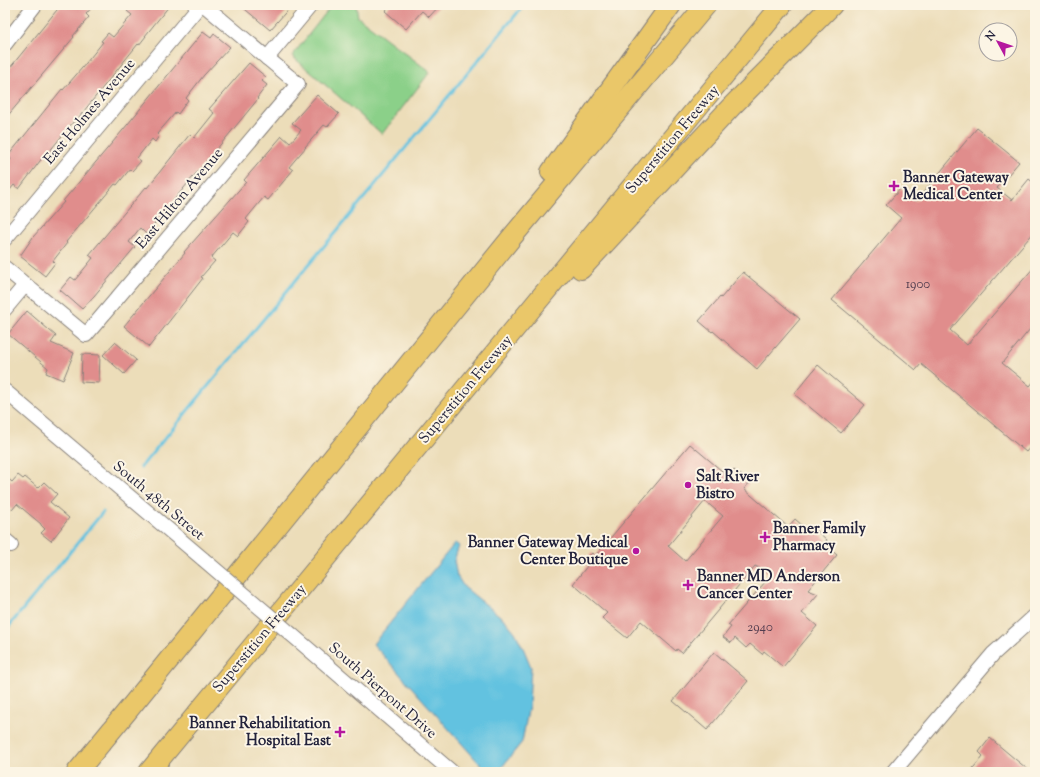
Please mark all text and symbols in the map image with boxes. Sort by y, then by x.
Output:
north arrow [978,22,1018,62]
text: N [982,28,1000,45]
street label: East Holmes Avenue [39,54,141,170]
street label: Superstition Freeway [621,81,725,199]
street label: East Hilton Avenue [132,144,229,254]
place label: Banner Gateway Medical Center [903,168,1010,206]
marker: Banner Gateway Medical Center [888,180,900,192]
house number: 1900 [906,276,930,294]
street label: Superstition Freeway [414,331,518,449]
street label: South 48th Street [108,457,208,546]
place label: Salt River Bistro [696,467,760,505]
marker: Salt River Bistro [683,480,693,490]
place label: Banner Family Pharmacy [773,519,866,557]
marker: Banner Family Pharmacy [760,532,770,542]
place label: Banner Gateway Medical Center Boutique [468,533,629,571]
marker: Banner Gateway Medical Center Boutique [631,546,641,556]
place label: Banner MD Anderson Cancer Center [697,567,841,605]
marker: Banner MD Anderson Cancer Center [682,579,694,591]
street label: Superstition Freeway [208,580,312,698]
house number: 2940 [747,619,773,637]
street label: South Pierpont Drive [323,638,441,744]
place label: Banner Rehabilitation Hospital East [189,714,332,752]
marker: Banner Rehabilitation Hospital East [334,726,346,738]

